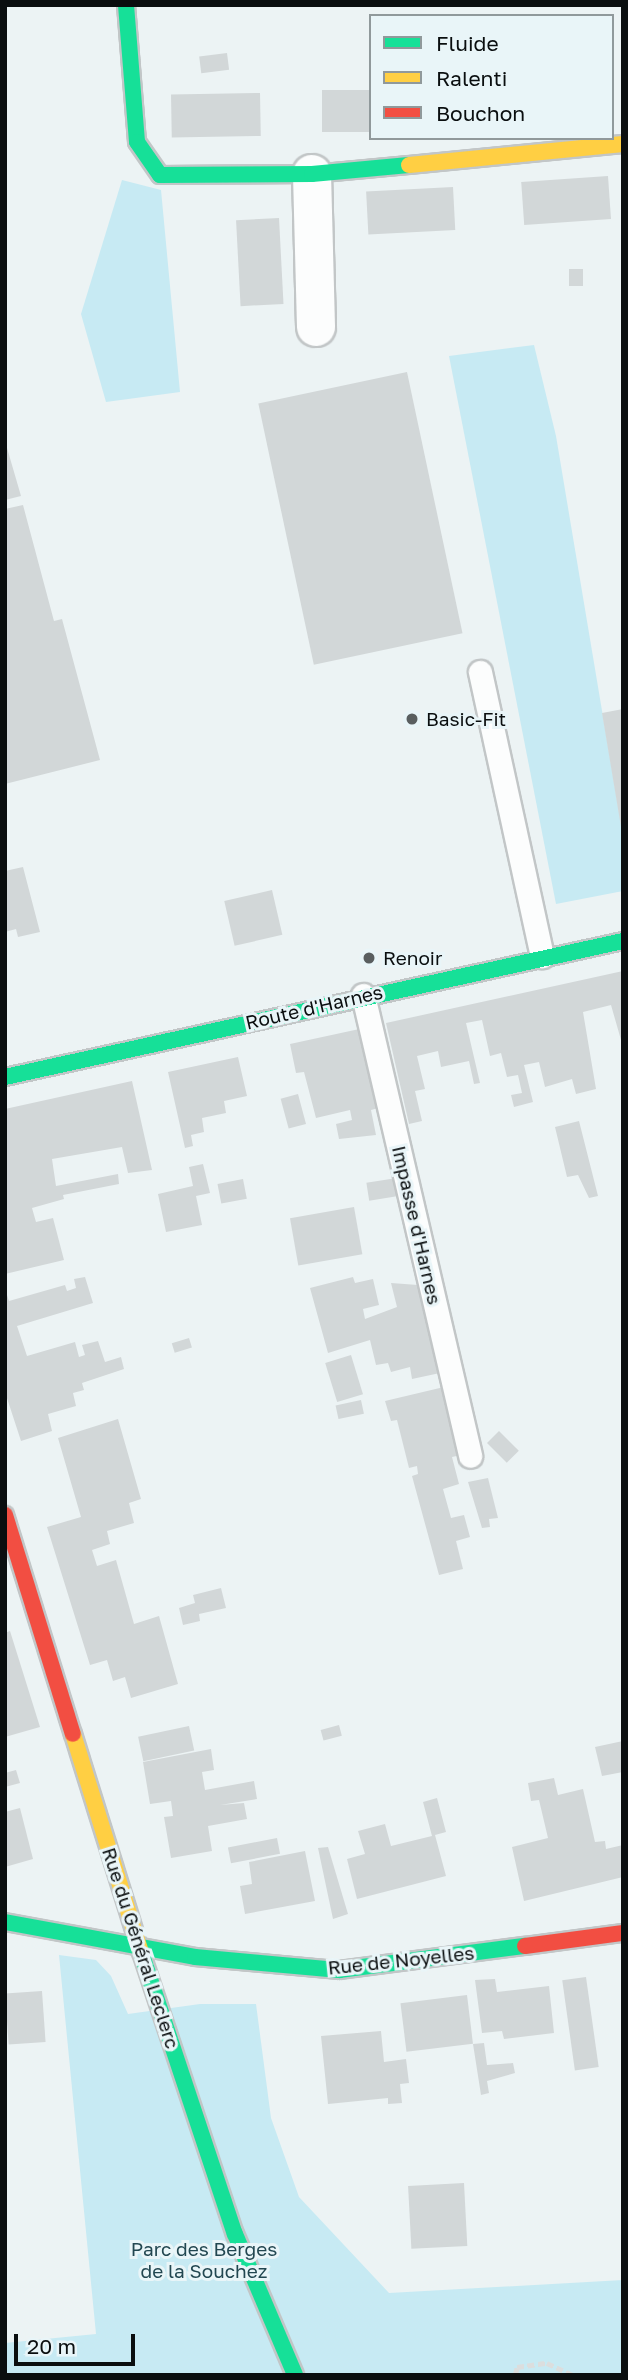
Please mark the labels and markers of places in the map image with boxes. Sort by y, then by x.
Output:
place label: Basic-Fit [426,708,506,730]
marker: Basic-Fit [404,711,420,727]
place label: Renoir [383,947,442,969]
marker: Renoir [361,950,377,966]

